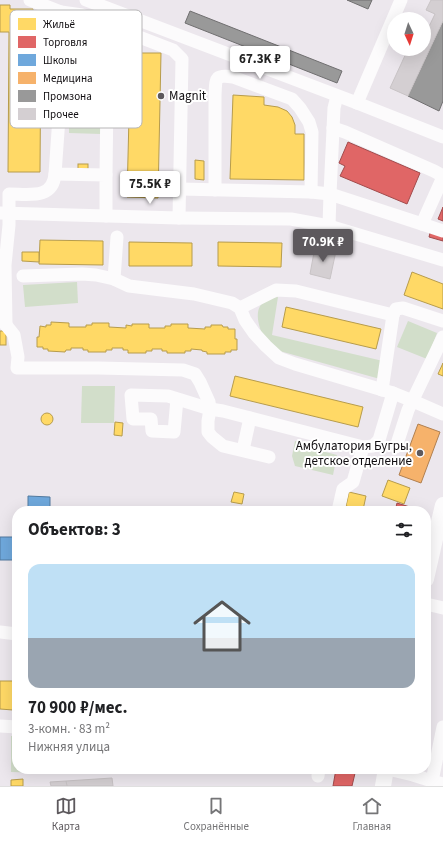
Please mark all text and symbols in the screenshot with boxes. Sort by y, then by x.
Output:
legend [10,10,142,128]
north arrow [387,12,431,56]
map controls [387,12,431,56]
text: Жильё [43,17,76,32]
text: Торговля [43,35,87,50]
pin: 67.3K ₽ [223,46,297,80]
text: 67.3K ₽ [239,50,281,68]
text: Школы [43,53,77,68]
text: Медицина [43,71,93,86]
place label: Magnit [169,87,207,105]
text: Промзона [43,89,92,104]
marker: Magnit [156,91,166,101]
text: Прочее [43,107,79,122]
pin: 75.5K ₽ [113,171,187,205]
text: 75.5K ₽ [129,175,171,193]
pin: 70.9K ₽ [286,229,360,263]
text: 70.9K ₽ [302,233,344,251]
place label: Амбулатория Бугры, детское отделение [296,437,412,470]
marker: Амбулатория Бугры, детское отделение [415,448,425,458]
text: Объектов: 3 [28,518,121,542]
icon: filters [393,519,415,541]
icon: home [186,590,258,662]
text: 70 900 ₽/мес. [28,696,127,720]
text: 3-комн. · 83 m² [28,720,110,738]
text: Нижняя улица [28,738,110,756]
tab: Карта [52,795,80,834]
tab: Сохранённые [184,795,249,834]
tab: Главная [353,795,391,834]

